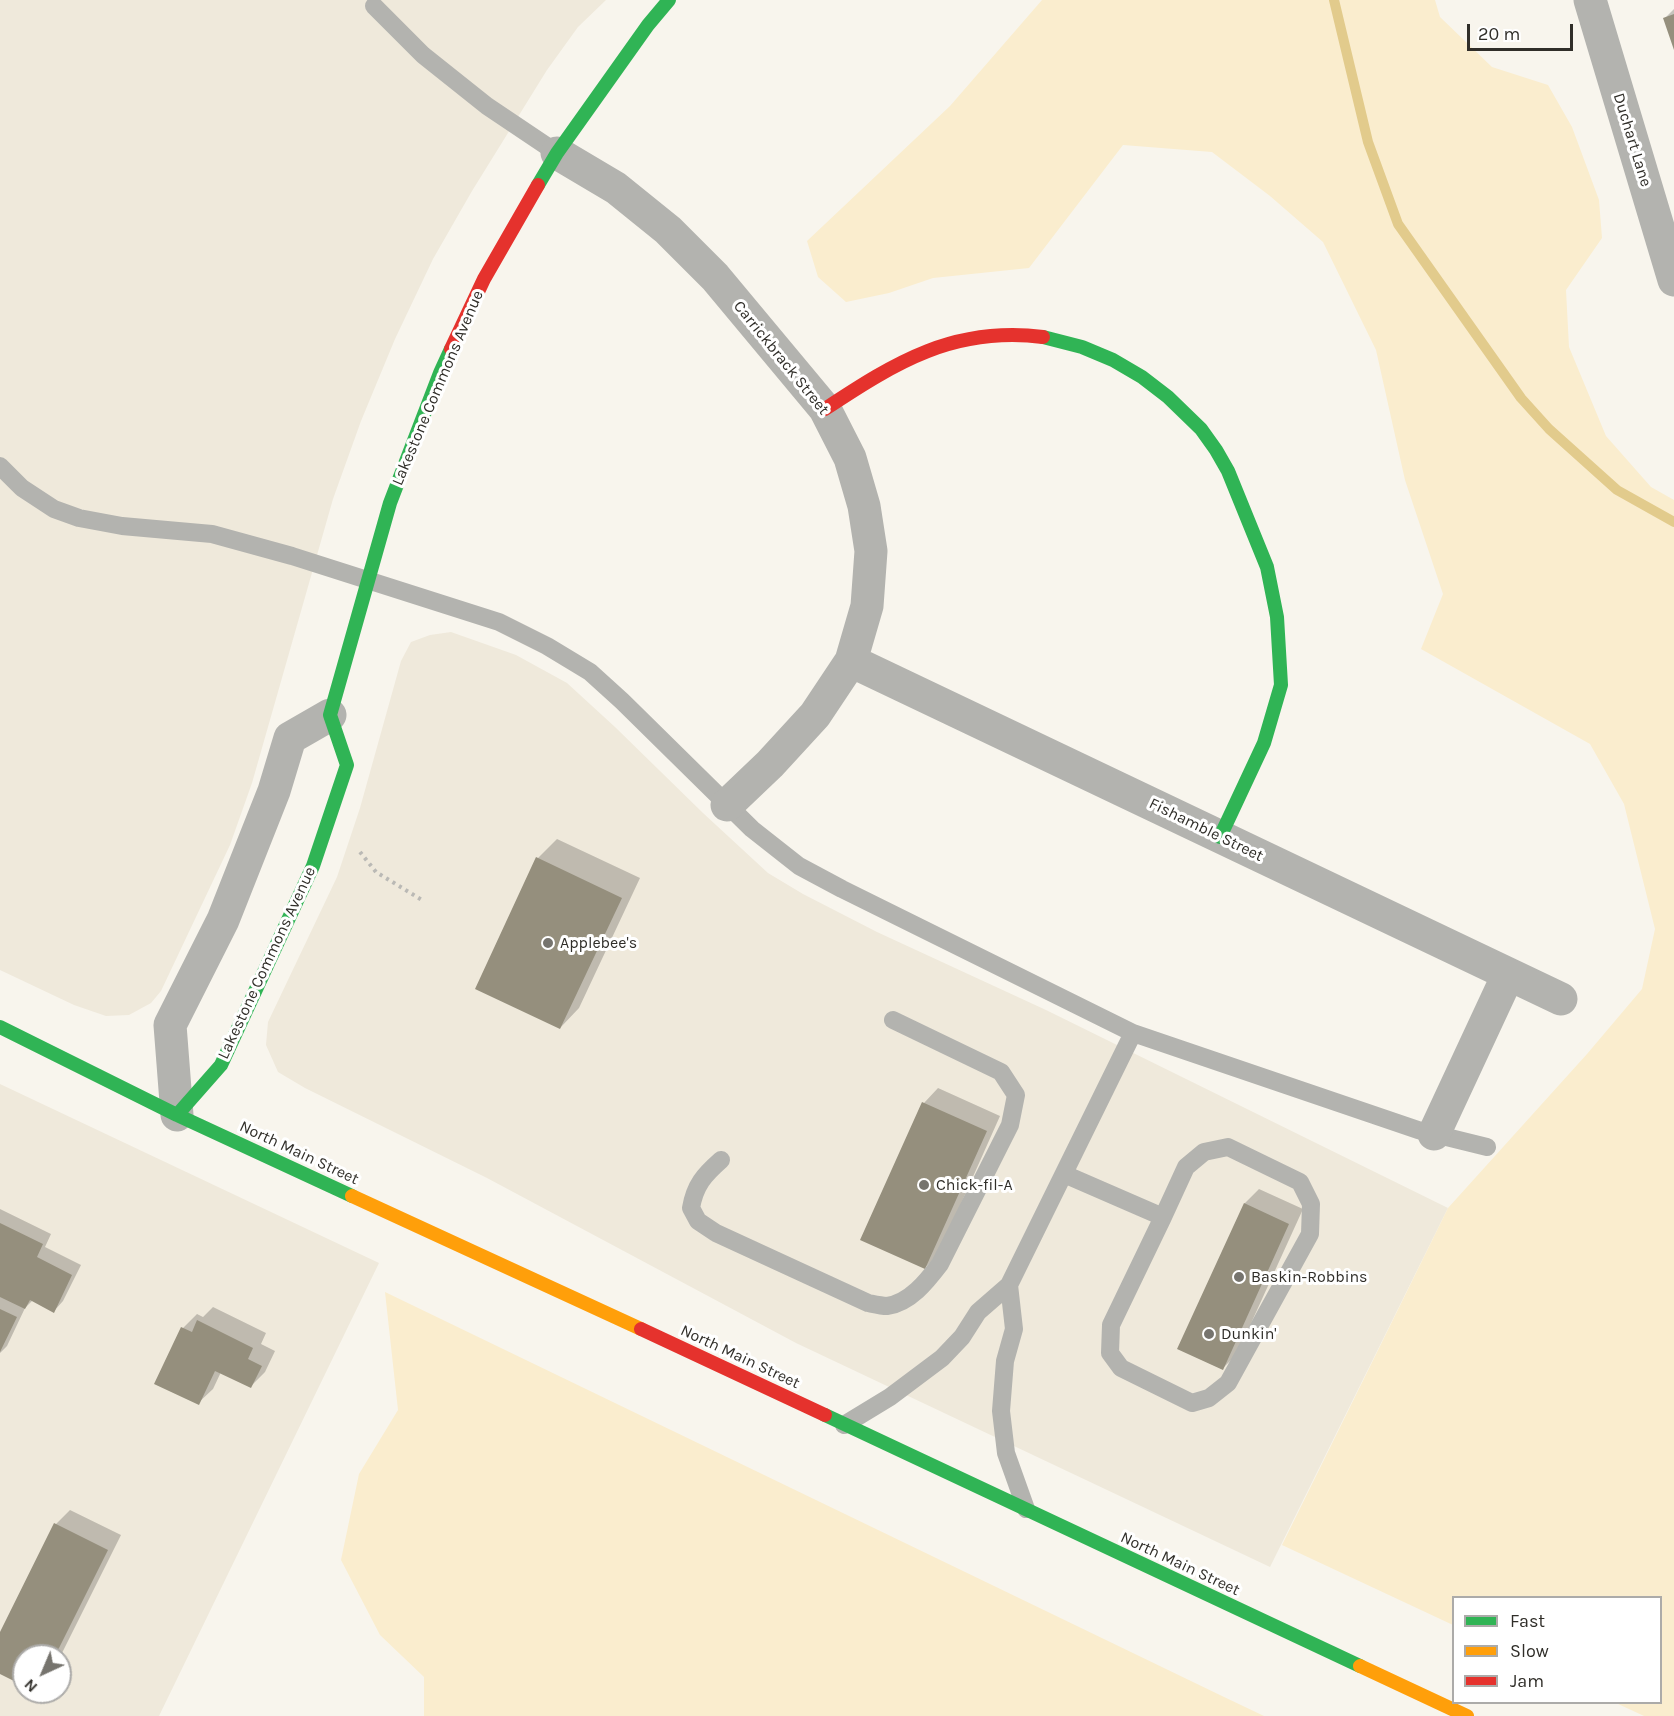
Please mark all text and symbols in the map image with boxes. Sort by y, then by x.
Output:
scale bar [1470,12,1576,50]
text: 20 m [1478,23,1520,45]
street label: Duchart Lane [1609,91,1655,189]
street label: Lakestone Commons Avenue [388,288,488,488]
street label: Carrickbrack Street [729,297,833,419]
street label: Fishamble Street [1146,794,1266,866]
street label: Lakestone Commons Avenue [214,864,320,1062]
place label: Applebee's [560,933,637,953]
marker: Applebee's [541,936,555,950]
street label: North Main Street [236,1117,362,1189]
place label: Chick-fil-A [936,1175,1013,1195]
marker: Chick-fil-A [917,1178,931,1192]
place label: Baskin-Robbins [1251,1267,1368,1287]
marker: Baskin-Robbins [1232,1270,1246,1284]
street label: North Main Street [677,1321,803,1393]
place label: Dunkin' [1221,1324,1277,1344]
marker: Dunkin' [1202,1327,1216,1341]
street label: North Main Street [1117,1528,1243,1600]
legend [1452,1596,1662,1704]
text: Fast [1510,1610,1545,1632]
text: Slow [1510,1640,1549,1662]
north arrow [12,1644,72,1704]
text: Jam [1510,1670,1544,1692]
text: N [20,1675,41,1697]

